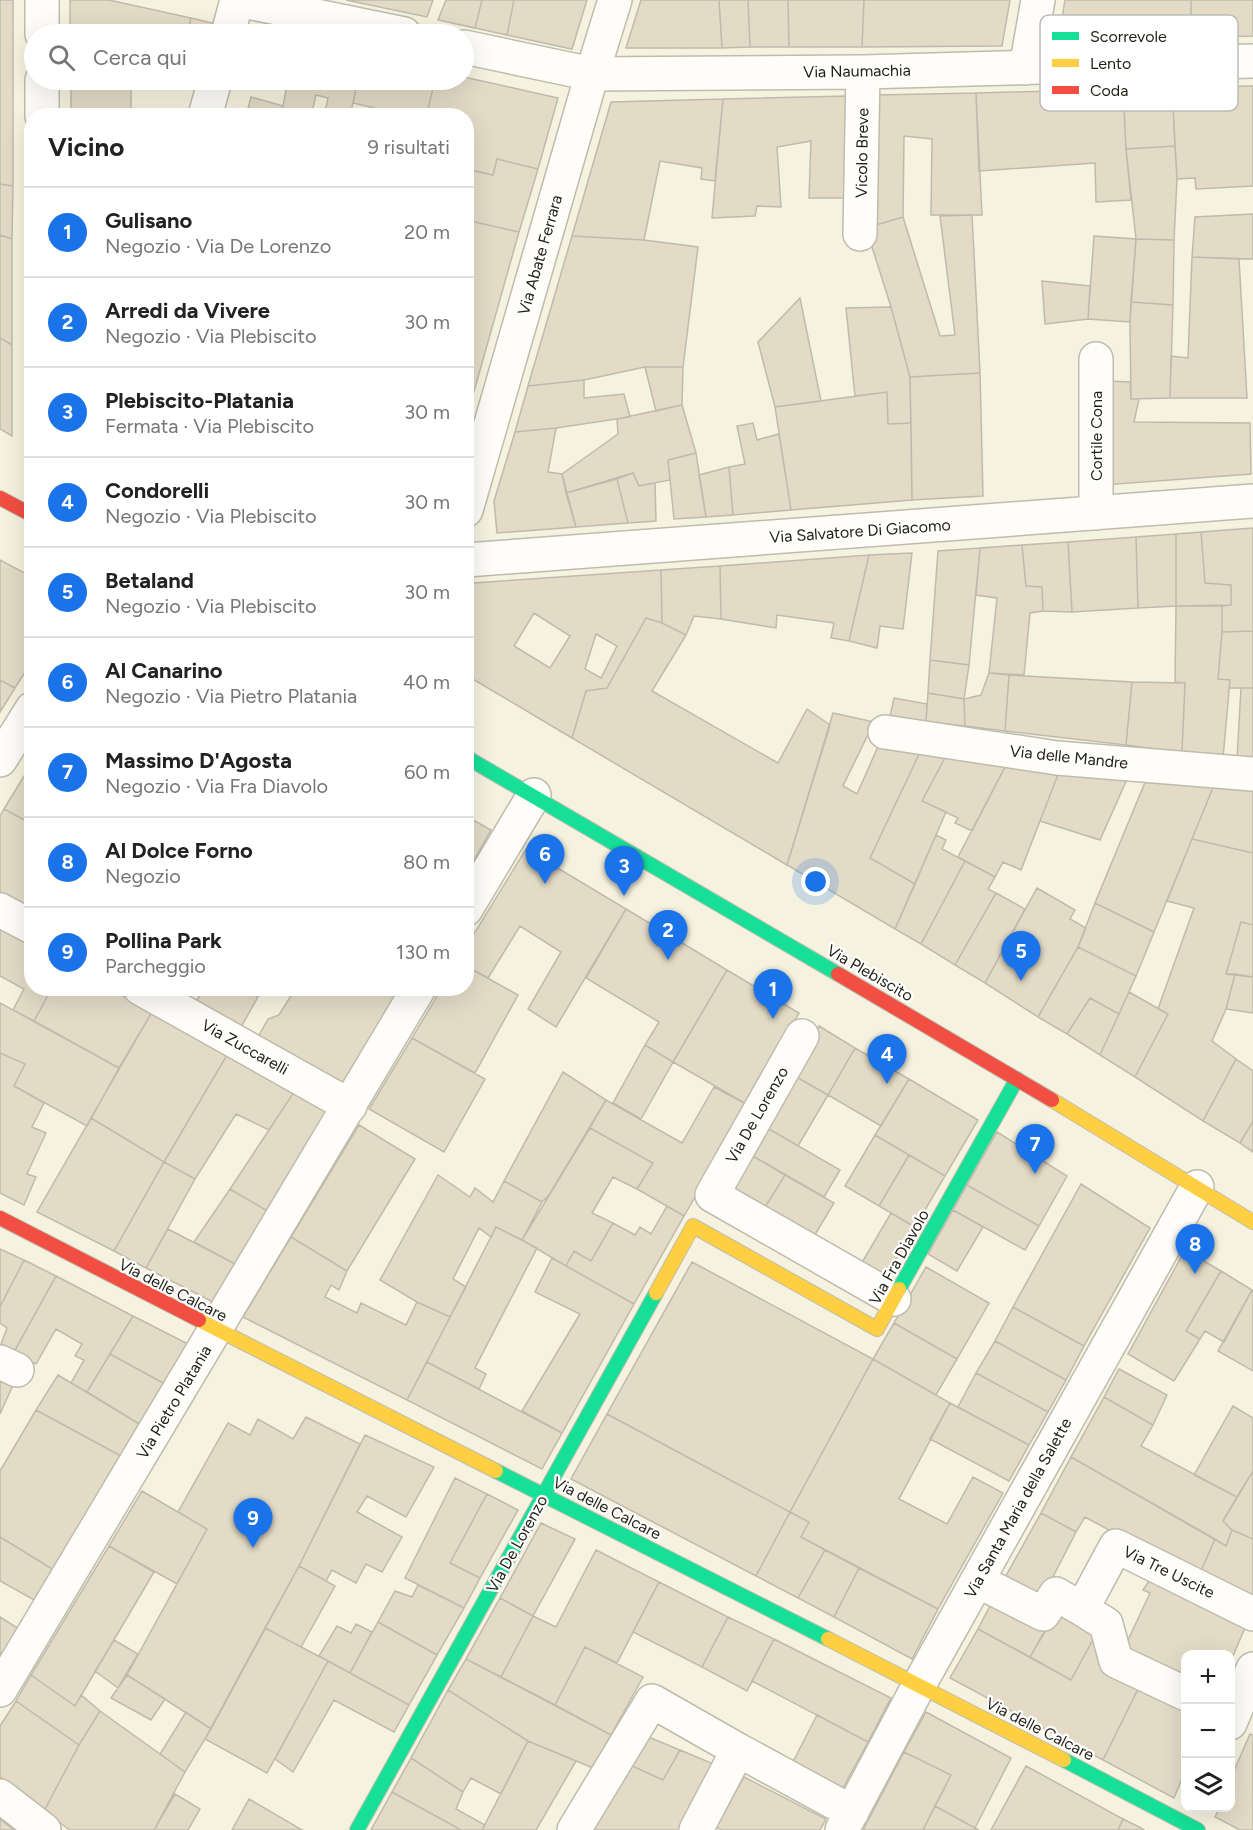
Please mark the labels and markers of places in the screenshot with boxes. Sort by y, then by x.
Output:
pin: 6 [526,834,564,884]
pin: 3 [604,846,644,896]
pin: 2 [648,910,688,960]
pin: 5 [1002,932,1040,981]
pin: 1 [754,970,792,1019]
pin: 4 [868,1034,906,1084]
pin: 7 [1016,1124,1054,1174]
pin: 8 [1176,1224,1214,1274]
pin: 9 [234,1498,272,1548]

